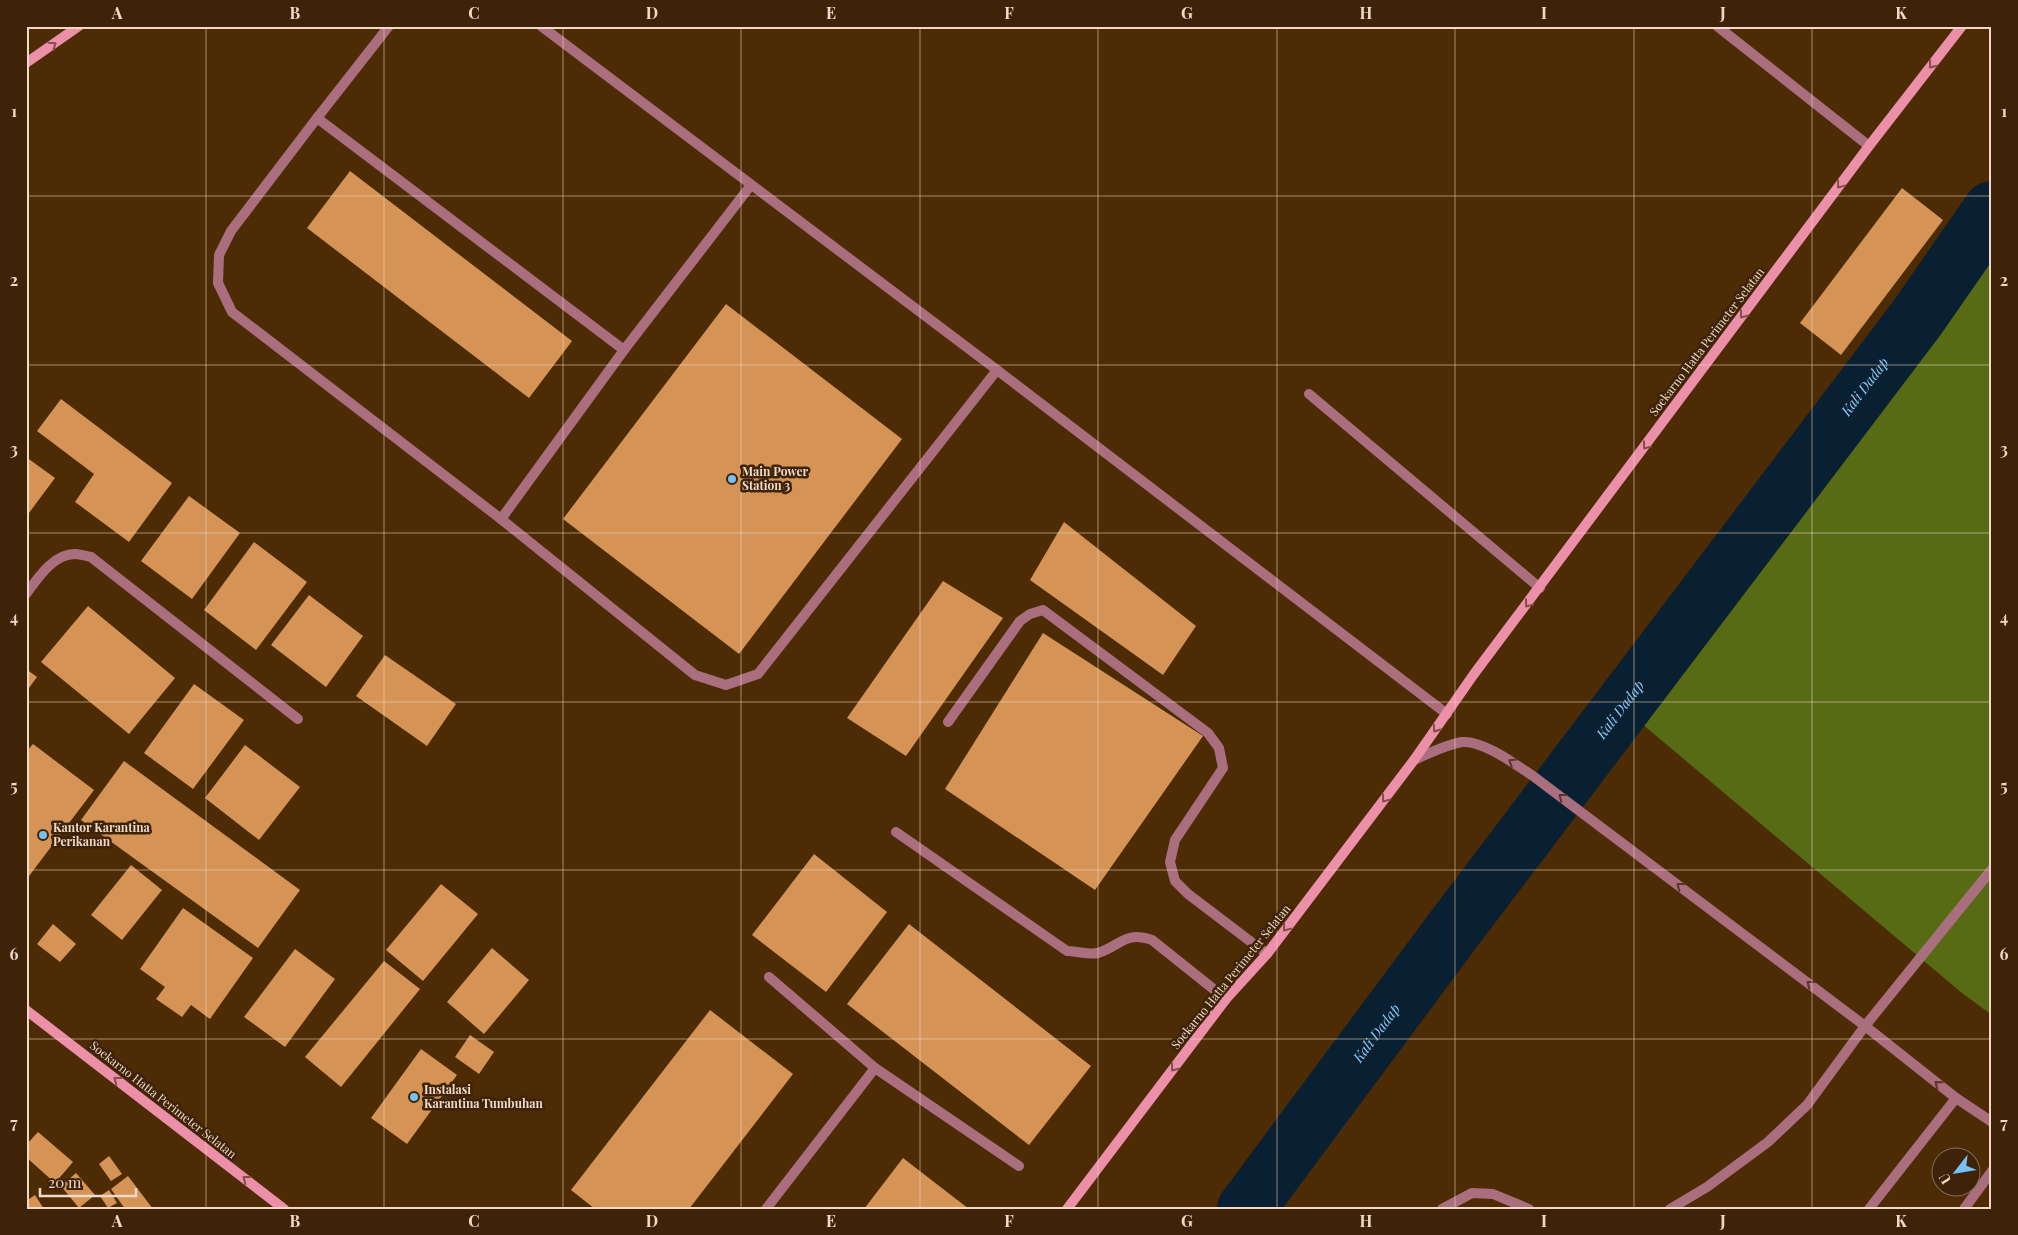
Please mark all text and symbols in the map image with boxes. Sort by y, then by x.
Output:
text: A [111,2,123,23]
text: B [290,2,301,23]
text: C [468,2,480,23]
text: D [646,2,658,23]
text: E [826,2,836,23]
text: F [1004,2,1014,23]
text: G [1181,2,1193,23]
text: H [1360,2,1373,23]
text: I [1541,2,1547,23]
text: J [1719,2,1726,23]
text: K [1895,2,1907,23]
one-way arrow [47,42,57,51]
one-way arrow [1930,59,1938,68]
text: 1 [11,100,17,121]
text: 1 [2001,100,2007,121]
one-way arrow [1837,179,1845,188]
street label: Soekarno Hatta Perimeter Selatan [1645,264,1767,419]
text: 2 [10,269,18,290]
text: 2 [2000,269,2008,290]
one-way arrow [1740,309,1748,318]
water label: Kali Dadap [1836,353,1893,420]
text: 3 [10,438,18,459]
text: 3 [2000,438,2008,459]
one-way arrow [1643,440,1651,449]
place label: Main Power Station 3 [742,463,809,493]
marker: Main Power Station 3 [726,473,738,485]
one-way arrow [1525,598,1533,607]
text: 4 [10,606,18,627]
text: 4 [2000,606,2008,627]
water label: Kali Dadap [1591,676,1648,743]
one-way arrow [1433,723,1442,732]
one-way arrow [1508,759,1517,769]
text: 5 [10,775,18,796]
text: 5 [2000,775,2008,796]
one-way arrow [1382,793,1390,802]
one-way arrow [1559,795,1568,803]
place label: Kantor Karantina Perikanan [53,819,151,849]
marker: Kantor Karantina Perikanan [37,829,49,841]
one-way arrow [1676,883,1686,892]
street label: Soekarno Hatta Perimeter Selatan [1167,901,1294,1052]
one-way arrow [1284,922,1292,931]
text: 6 [10,943,19,964]
text: 6 [2000,943,2009,964]
one-way arrow [1807,981,1816,989]
water label: Kali Dadap [1348,1000,1404,1067]
street label: Soekarno Hatta Perimeter Selatan [87,1037,240,1161]
one-way arrow [1171,1062,1179,1071]
one-way arrow [113,1077,123,1086]
place label: Instalasi Karantina Tumbuhan [424,1081,543,1111]
one-way arrow [1935,1081,1944,1089]
marker: Instalasi Karantina Tumbuhan [408,1091,420,1103]
text: 7 [10,1112,18,1133]
text: 7 [2000,1112,2008,1133]
north arrow [1930,1148,1980,1198]
scale bar [40,1165,136,1197]
text: U [1934,1170,1955,1188]
text: 20 m [48,1172,82,1192]
one-way arrow [242,1176,252,1185]
text: A [111,1210,123,1231]
text: B [290,1210,301,1231]
text: C [468,1210,480,1231]
text: D [646,1210,658,1231]
text: E [826,1210,836,1231]
text: F [1004,1210,1014,1231]
text: G [1181,1210,1193,1231]
text: H [1360,1210,1373,1231]
text: I [1541,1210,1547,1231]
text: J [1719,1210,1726,1231]
text: K [1895,1210,1907,1231]

